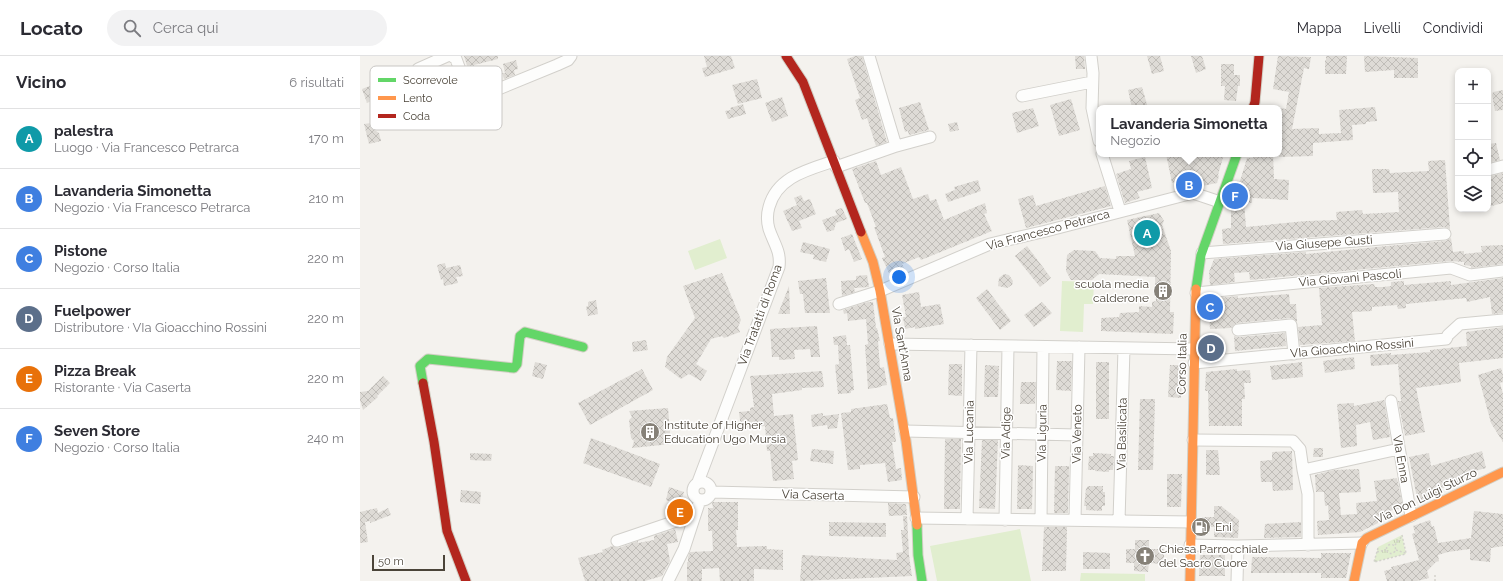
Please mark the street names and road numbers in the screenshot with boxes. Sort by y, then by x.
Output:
street label: Via Francesco Petrarca [985,207,1111,253]
street label: Via Giusepe Gusti [1275,233,1373,253]
street label: Via Tratatti di Roma [735,262,785,368]
street label: Via Giovani Pascoli [1298,267,1402,289]
street label: Via Sant'Anna [889,306,915,382]
street label: Corso Italia [1174,333,1190,395]
street label: VIa Gioacchino Rossini [1290,336,1414,360]
street label: Via Basilicata [1114,397,1130,471]
street label: Via Lucania [961,400,977,464]
street label: Via Liguria [1034,404,1050,462]
street label: Via Veneto [1069,404,1085,464]
street label: Via Adige [999,407,1013,459]
street label: VIa Enna [1390,434,1412,484]
street label: Via Don Luigi Sturzo [1373,465,1479,527]
street label: Via Caserta [781,487,845,503]

